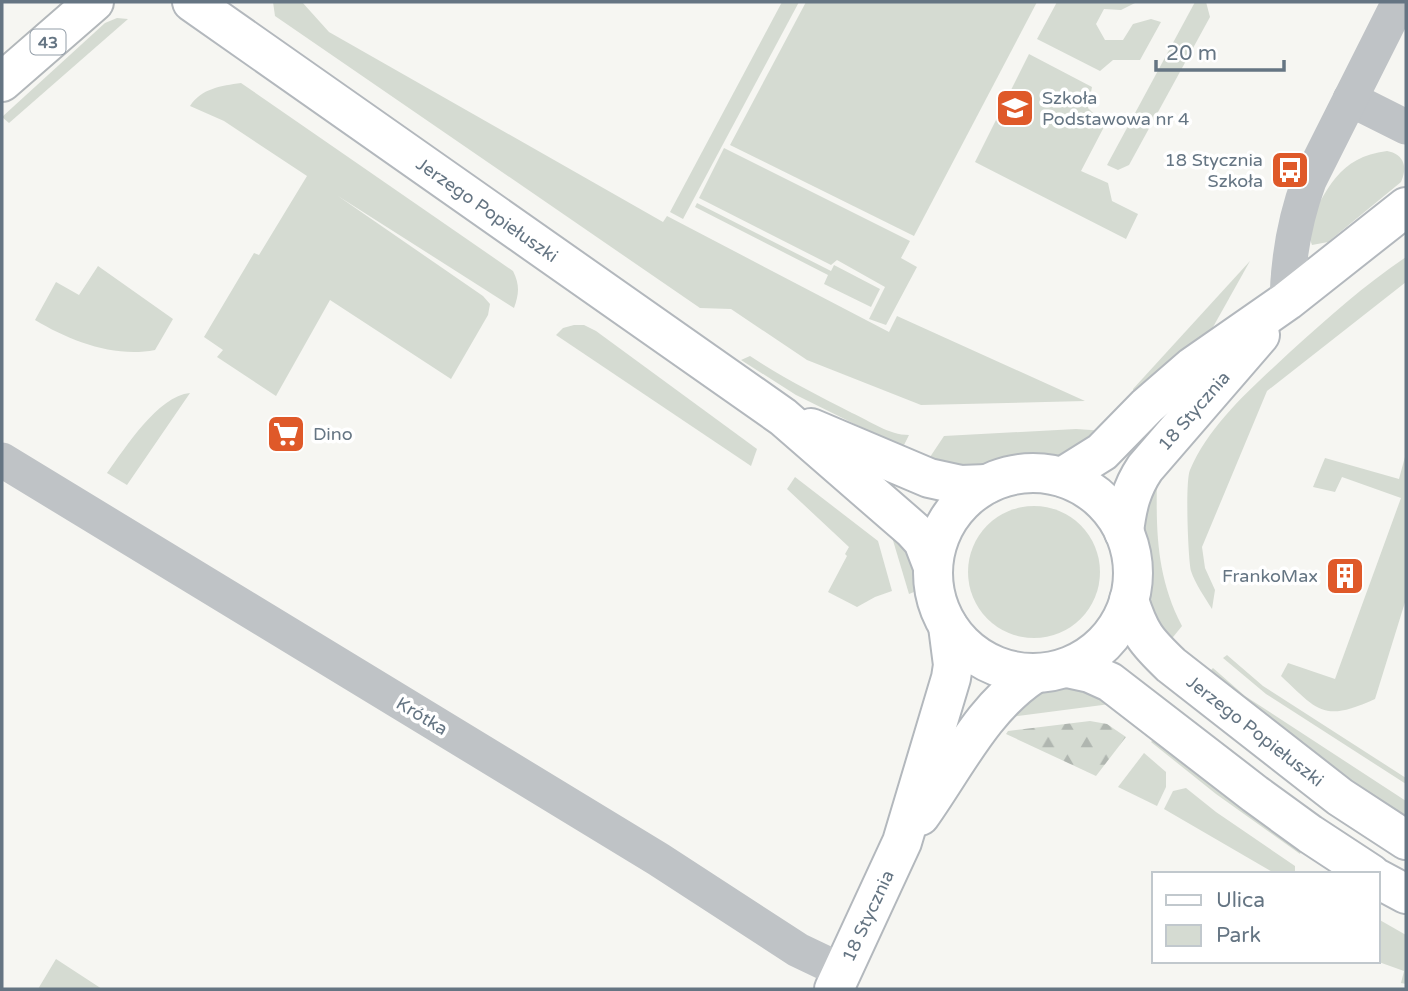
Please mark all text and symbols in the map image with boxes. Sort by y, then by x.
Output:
scale bar [1156,28,1284,72]
road number: 43 [30,30,66,54]
text: 20 m [1166,41,1217,66]
school or university icon: Szkoła Podstawowa nr 4 [994,87,1036,129]
place label: Szkoła Podstawowa nr 4 [1042,87,1189,130]
place label: 18 Stycznia Szkoła [1165,149,1263,192]
bus stop icon: 18 Stycznia Szkoła [1269,149,1311,191]
street label: Jerzego Popiełuszki [412,153,562,267]
street label: 18 Stycznia [1153,367,1235,455]
supermarket icon: Dino [265,413,307,455]
place label: Dino [313,423,353,445]
building icon: FrankoMax [1324,555,1366,597]
place label: FrankoMax [1222,565,1318,587]
street label: Jerzego Popiełuszki [1182,671,1328,791]
street label: Krótka [392,692,452,740]
street label: 18 Stycznia [837,867,899,965]
legend [1152,872,1380,963]
text: Ulica [1216,888,1265,913]
text: Park [1216,923,1261,948]

